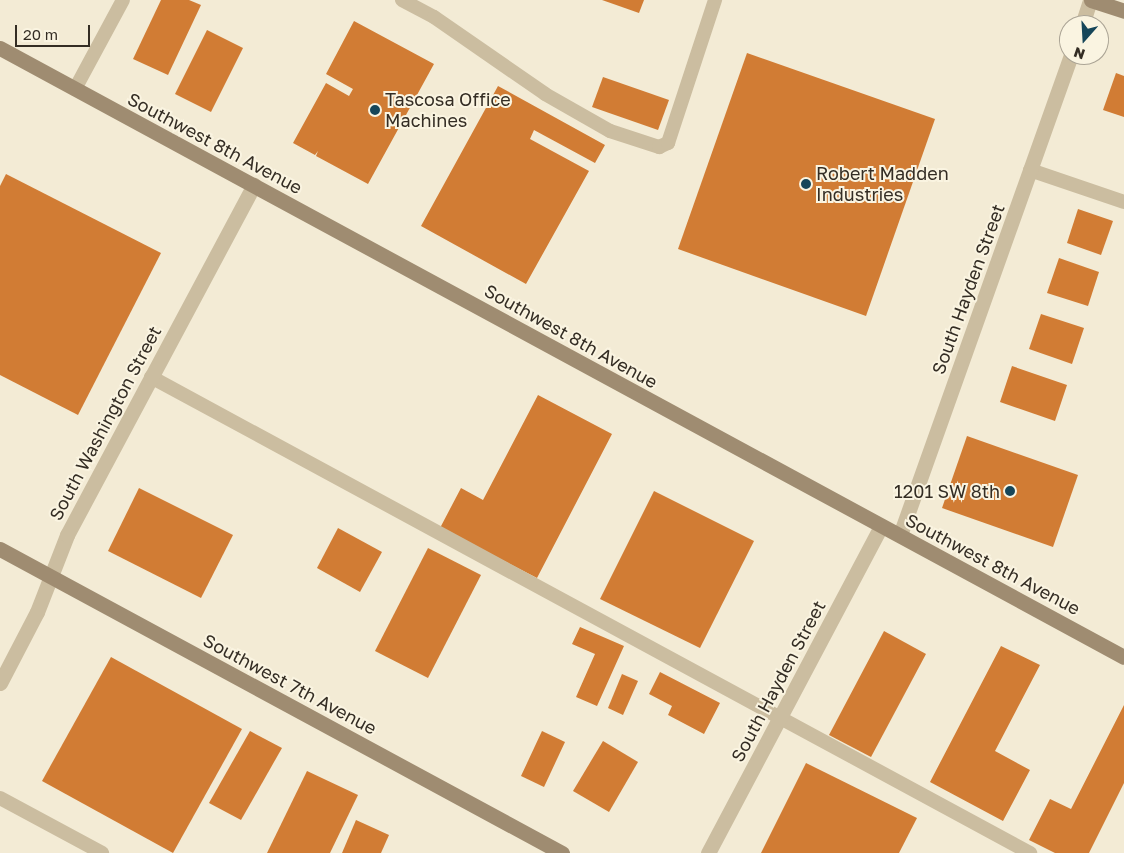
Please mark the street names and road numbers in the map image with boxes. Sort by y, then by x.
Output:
street label: Southwest 8th Avenue [124,88,306,198]
street label: South Hayden Street [927,201,1009,377]
street label: Southwest 8th Avenue [481,279,661,393]
street label: South Washington Street [44,322,166,524]
street label: Southwest 8th Avenue [902,509,1084,619]
street label: South Hayden Street [726,597,830,765]
street label: Southwest 7th Avenue [200,629,380,739]

